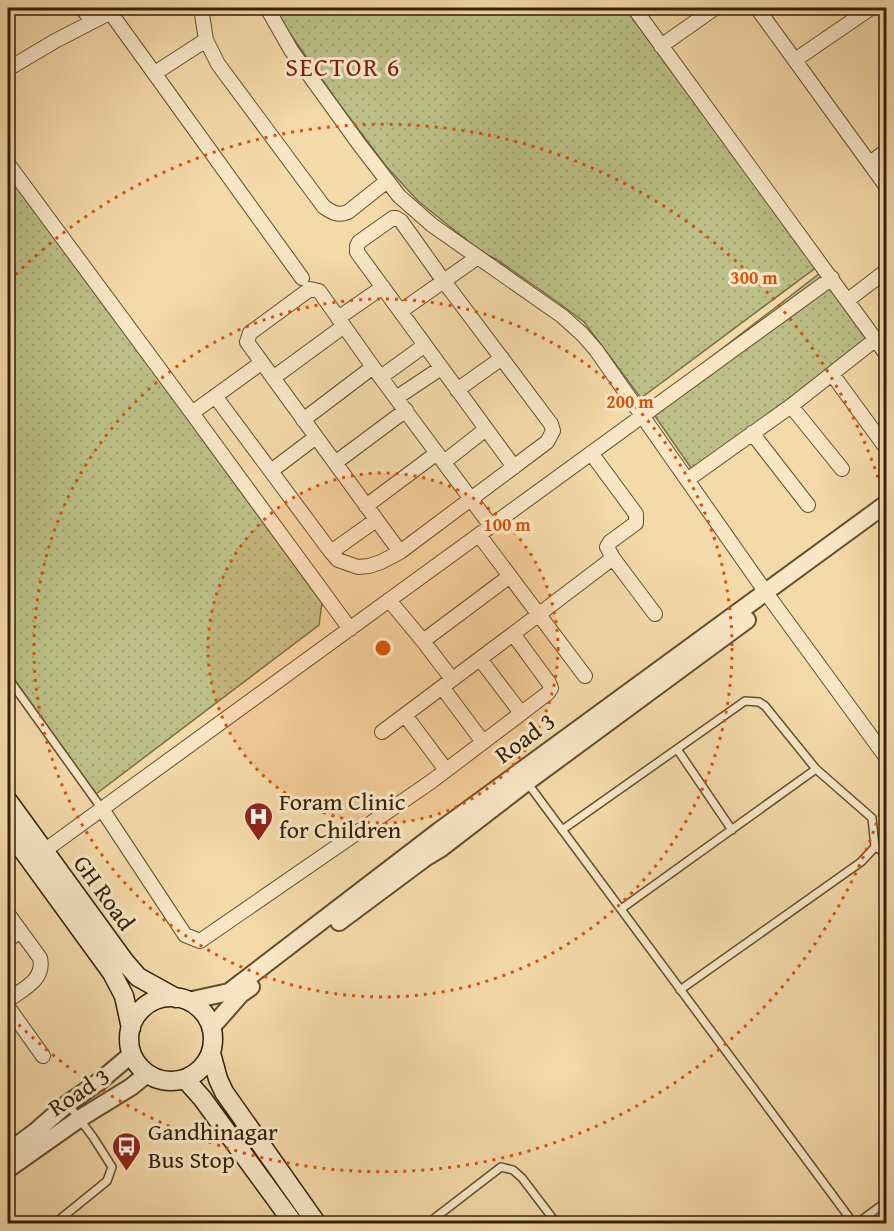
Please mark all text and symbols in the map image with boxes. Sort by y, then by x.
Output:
district label: SECTOR 6 [285,47,401,86]
text: 300 m [730,264,778,291]
text: 200 m [606,388,654,415]
text: 100 m [483,511,531,538]
centre of rings [373,638,393,658]
street label: Road 3 [487,704,562,771]
place label: Foram Clinic for Children [279,784,406,847]
hospital icon: Foram Clinic for Children [242,800,274,842]
street label: GH Road [65,848,144,938]
street label: Road 3 [41,1059,116,1125]
place label: Gandhinagar Bus Stop [148,1114,278,1177]
bus stop icon: Gandhinagar Bus Stop [111,1130,143,1172]

